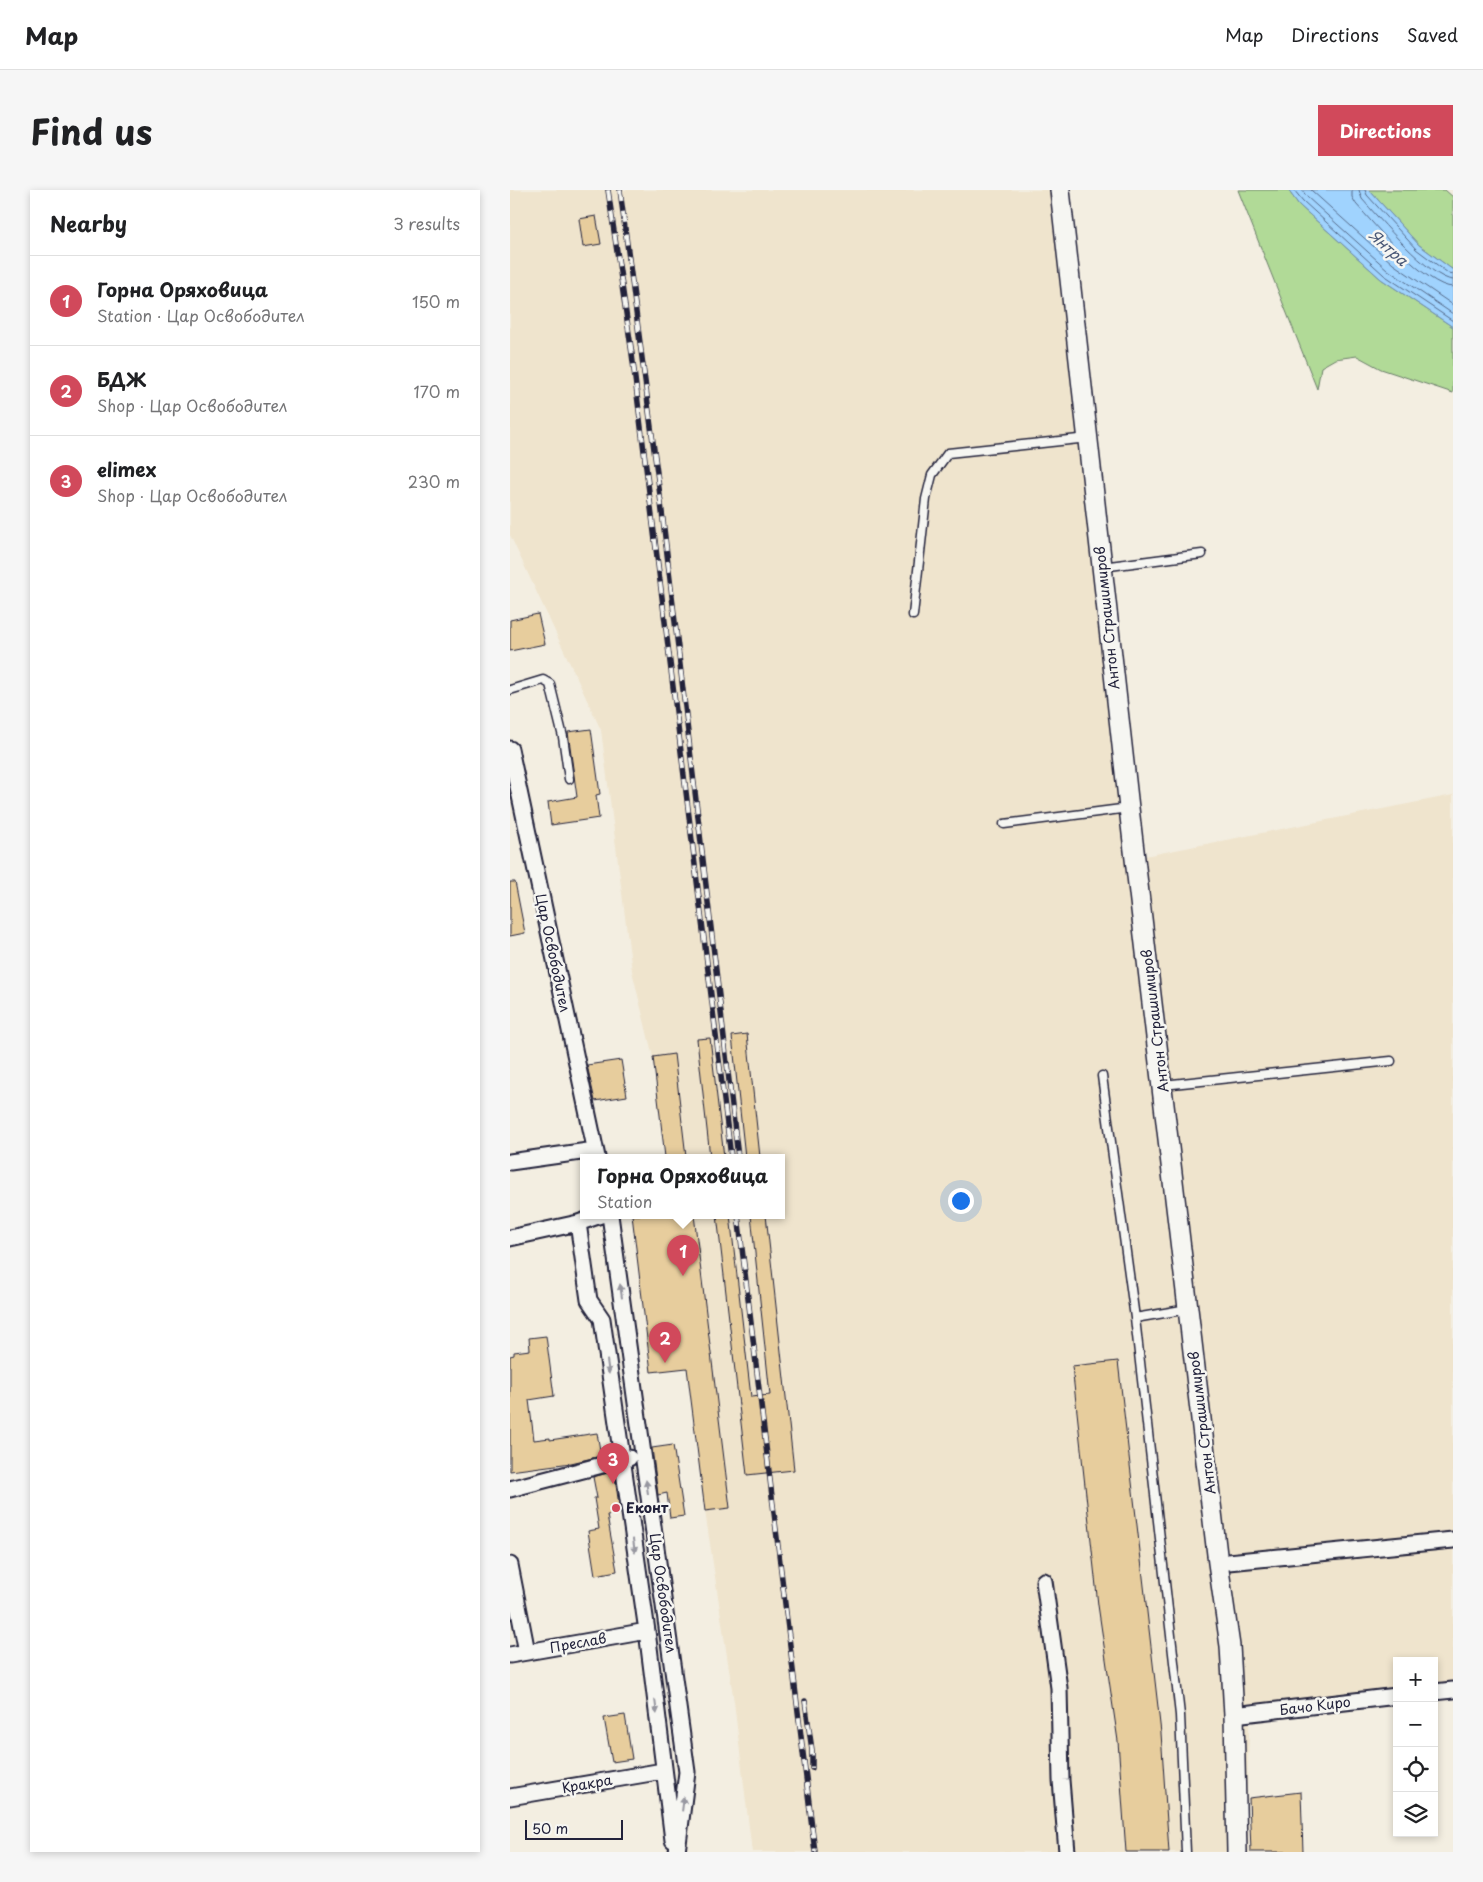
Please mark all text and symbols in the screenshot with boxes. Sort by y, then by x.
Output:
text: Map [25,17,78,53]
text: Map [1225,21,1263,48]
text: Directions [1291,21,1379,48]
text: Saved [1407,21,1458,48]
text: Find us [30,104,152,157]
button: Directions [1318,105,1453,156]
text: Nearby [50,207,127,239]
text: 3 results [393,211,460,235]
water label: Янтра [1365,223,1414,271]
text: Горна Оряховица [97,275,268,303]
text: 1 [62,289,70,313]
text: 150 m [412,289,460,313]
text: Station · Цар Освободител [97,303,305,327]
text: БДЖ [97,365,146,393]
text: 2 [60,379,72,403]
text: 170 m [414,379,460,403]
text: Shop · Цар Освободител [97,393,287,417]
text: elimex [97,455,156,483]
text: 3 [61,469,71,493]
text: 230 m [408,469,460,493]
text: Shop · Цар Освободител [97,483,287,507]
street label: Антон Страшимиров [1089,545,1124,691]
street label: Цар Освободител [531,892,576,1014]
street label: Антон Страшимиров [1135,948,1174,1094]
popup [580,1154,785,1219]
text: Горна Оряховица [597,1161,768,1189]
your location [948,1188,974,1214]
text: Station [597,1189,652,1213]
pin: 1 [667,1235,699,1276]
one-way arrow [617,1282,625,1298]
pin: 2 [649,1322,681,1363]
street label: Антон Страшимиров [1182,1350,1221,1496]
one-way arrow [605,1360,613,1376]
pin: 3 [597,1443,629,1484]
one-way arrow [643,1478,651,1494]
place label: Еконт [626,1497,669,1518]
marker: Еконт [610,1502,622,1514]
street label: Цар Освободител [645,1532,682,1654]
one-way arrow [630,1538,638,1554]
street label: Преслав [548,1627,608,1658]
map controls [1393,1657,1438,1837]
button: + [1393,1657,1438,1702]
street label: Бачо Киро [1278,1691,1352,1720]
one-way arrow [652,1699,660,1715]
button: − [1393,1702,1438,1747]
button: locate [1393,1747,1438,1792]
street label: Кракра [560,1769,614,1798]
button: layers [1393,1792,1438,1837]
one-way arrow [679,1795,687,1811]
scale bar [525,1817,622,1840]
text: 50 m [532,1818,568,1839]

